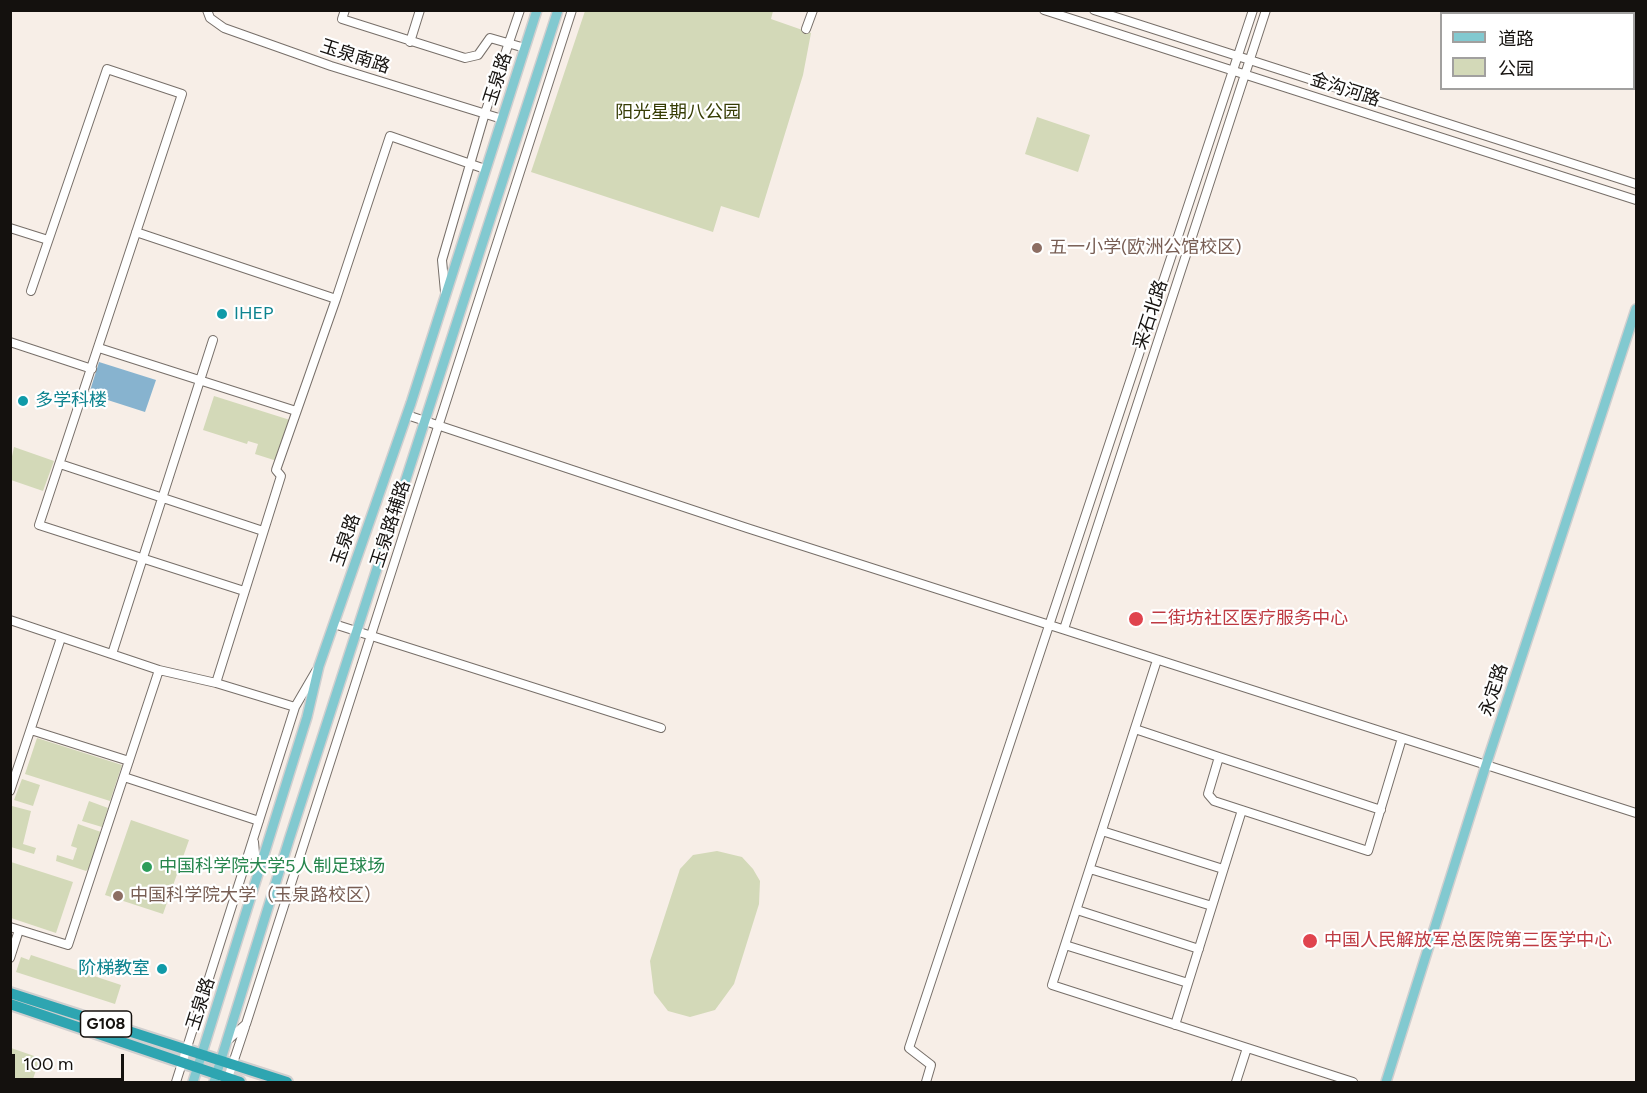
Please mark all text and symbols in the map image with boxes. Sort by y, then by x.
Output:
legend [1440,12,1635,90]
text: 道路 [1498,28,1534,50]
street label: 玉泉南路 [317,36,393,78]
street label: 玉泉路 [479,50,517,108]
text: 公园 [1498,58,1534,80]
street label: 金沟河路 [1307,69,1383,111]
park label: 阳光星期八公园 [615,102,741,124]
place label: 五一小学(欧洲公馆校区) [1049,237,1242,259]
marker: 五一小学(欧洲公馆校区) [1030,241,1044,255]
street label: 采石北路 [1130,277,1172,353]
place label: IHEP [234,303,273,325]
marker: IHEP [215,307,229,321]
place label: 多学科楼 [35,390,107,412]
marker: 多学科楼 [16,394,30,408]
street label: 玉泉路辅路 [367,478,415,570]
street label: 玉泉路 [327,511,365,569]
place label: 二街坊社区医疗服务中心 [1150,608,1348,630]
marker: 二街坊社区医疗服务中心 [1127,610,1145,628]
street label: 永定路 [1475,661,1513,719]
place label: 中国科学院大学5人制足球场 [159,856,385,878]
marker: 中国科学院大学5人制足球场 [140,860,154,874]
place label: 中国科学院大学（玉泉路校区） [130,885,382,907]
marker: 中国科学院大学（玉泉路校区） [111,889,125,903]
place label: 中国人民解放军总医院第三医学中心 [1324,930,1612,952]
marker: 中国人民解放军总医院第三医学中心 [1301,932,1319,950]
place label: 阶梯教室 [78,958,150,980]
marker: 阶梯教室 [155,962,169,976]
street label: 玉泉路 [182,975,220,1033]
road number: G108 [80,1011,132,1037]
scale bar [15,1042,128,1080]
text: 100 m [23,1053,73,1075]

